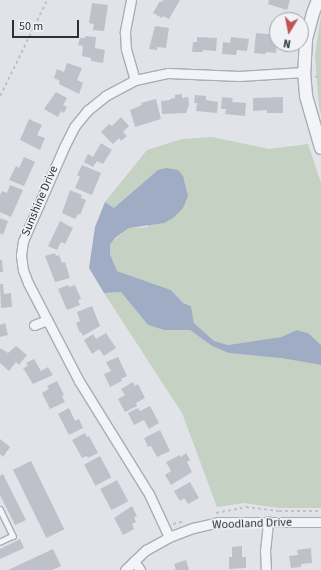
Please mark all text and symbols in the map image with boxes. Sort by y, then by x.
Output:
scale bar [14,12,81,38]
north arrow [269,12,309,52]
text: 50 m [19,18,43,35]
text: N [282,35,292,51]
street label: Sunshine Drive [19,164,61,238]
street label: Woodland Drive [212,515,292,533]

